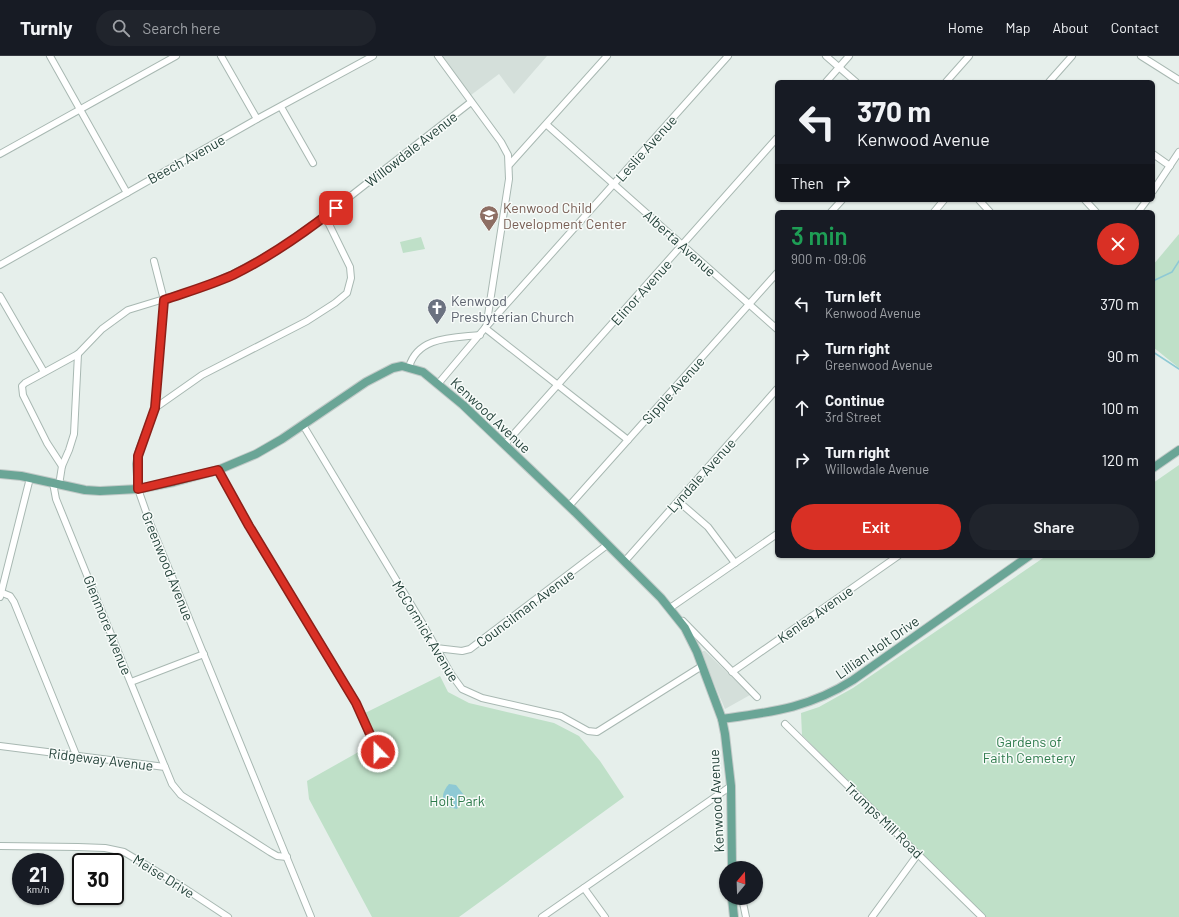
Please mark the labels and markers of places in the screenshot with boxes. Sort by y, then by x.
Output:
pin [319,191,353,225]
place label: Kenwood Child Development Center [503,199,627,232]
school or university icon: Kenwood Child Development Center [478,204,500,232]
place label: Kenwood Presbyterian Church [451,292,574,325]
church icon: Kenwood Presbyterian Church [426,297,448,325]

